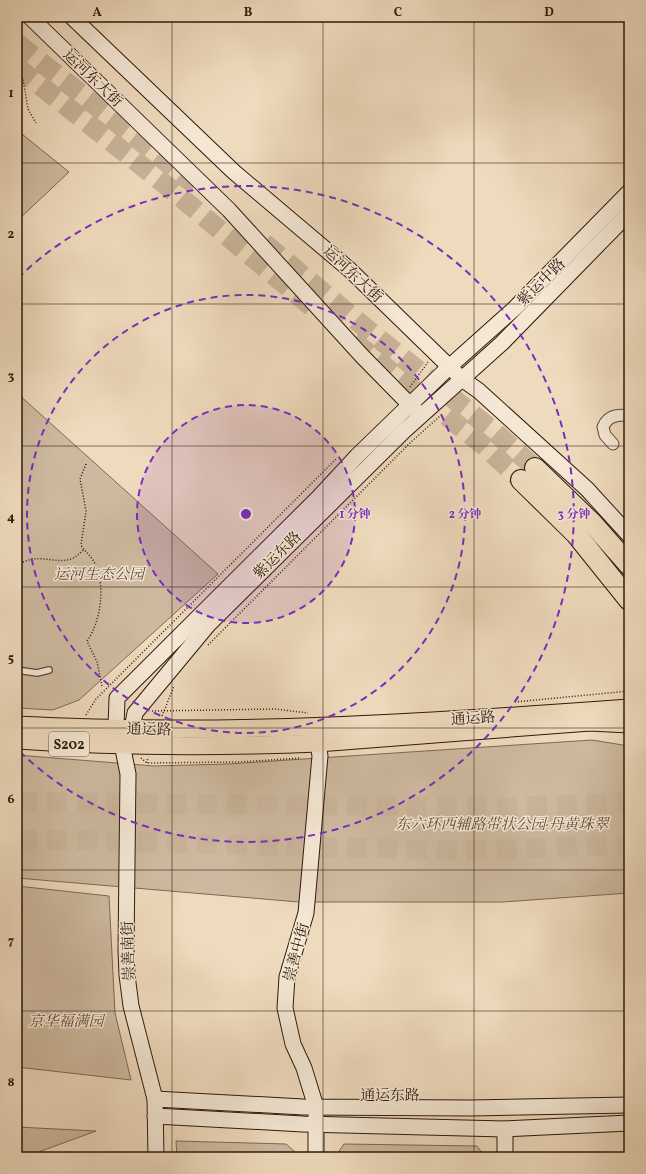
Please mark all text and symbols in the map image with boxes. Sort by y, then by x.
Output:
text: A [92,4,102,22]
text: B [244,4,253,22]
text: C [394,4,402,22]
text: D [544,4,554,22]
street label: 运河东大街 [58,45,126,113]
text: 1 [8,85,14,103]
text: 2 [8,226,15,244]
street label: 运河东大街 [317,242,387,308]
street label: 紫运中路 [513,254,571,312]
text: 3 [8,368,15,386]
centre of rings [239,507,253,521]
text: 1 分钟 [339,507,371,523]
text: 2 分钟 [449,507,481,523]
text: 3 分钟 [558,507,590,523]
text: 4 [7,509,15,527]
street label: 紫运东路 [249,527,307,585]
park label: 运河生态公园 [54,565,146,586]
text: 5 [8,650,14,668]
street label: 通运路 [450,707,496,732]
street label: 通运路 [126,720,172,741]
road number: S202 [49,732,89,756]
text: 6 [7,791,15,809]
park label: 东六环西辅路带状公园·丹黄珠翠 [396,815,610,836]
street label: 崇善南街 [118,921,141,981]
street label: 崇善中街 [280,921,315,984]
text: 7 [8,933,14,951]
park label: 京华福满园 [28,1012,105,1033]
text: 8 [7,1074,15,1092]
street label: 通运东路 [360,1086,420,1107]

